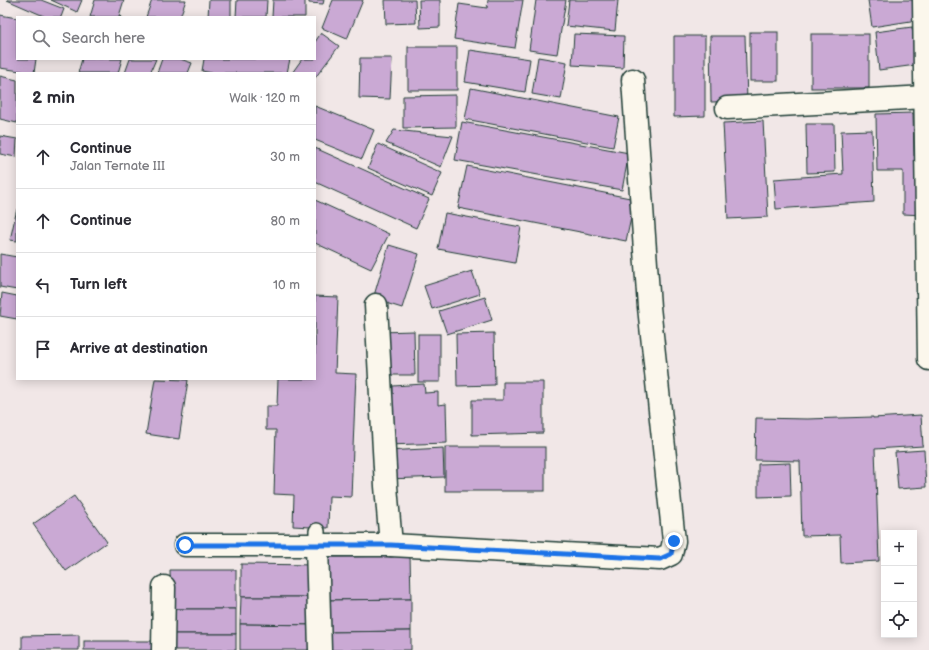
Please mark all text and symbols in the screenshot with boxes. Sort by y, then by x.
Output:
search box [16,16,316,60]
icon: search [30,27,52,49]
text: Search here [62,29,145,48]
text: 2 min [32,88,75,108]
text: Walk · 120 m [229,90,300,106]
text: Continue [70,139,132,158]
icon: ahead [32,146,54,168]
text: 30 m [270,149,300,165]
text: Jalan Ternate III [70,158,165,174]
icon: ahead [32,210,54,232]
text: Continue [70,211,132,230]
text: 80 m [271,213,300,229]
icon: left [32,274,54,296]
text: Turn left [70,275,127,294]
text: 10 m [273,277,300,293]
icon: arrive [32,338,54,360]
text: Arrive at destination [70,339,208,358]
map controls [881,530,917,638]
button: + [881,530,917,566]
route end [665,532,683,550]
route start [176,536,194,554]
button: − [881,566,917,602]
button: locate [881,602,917,638]

